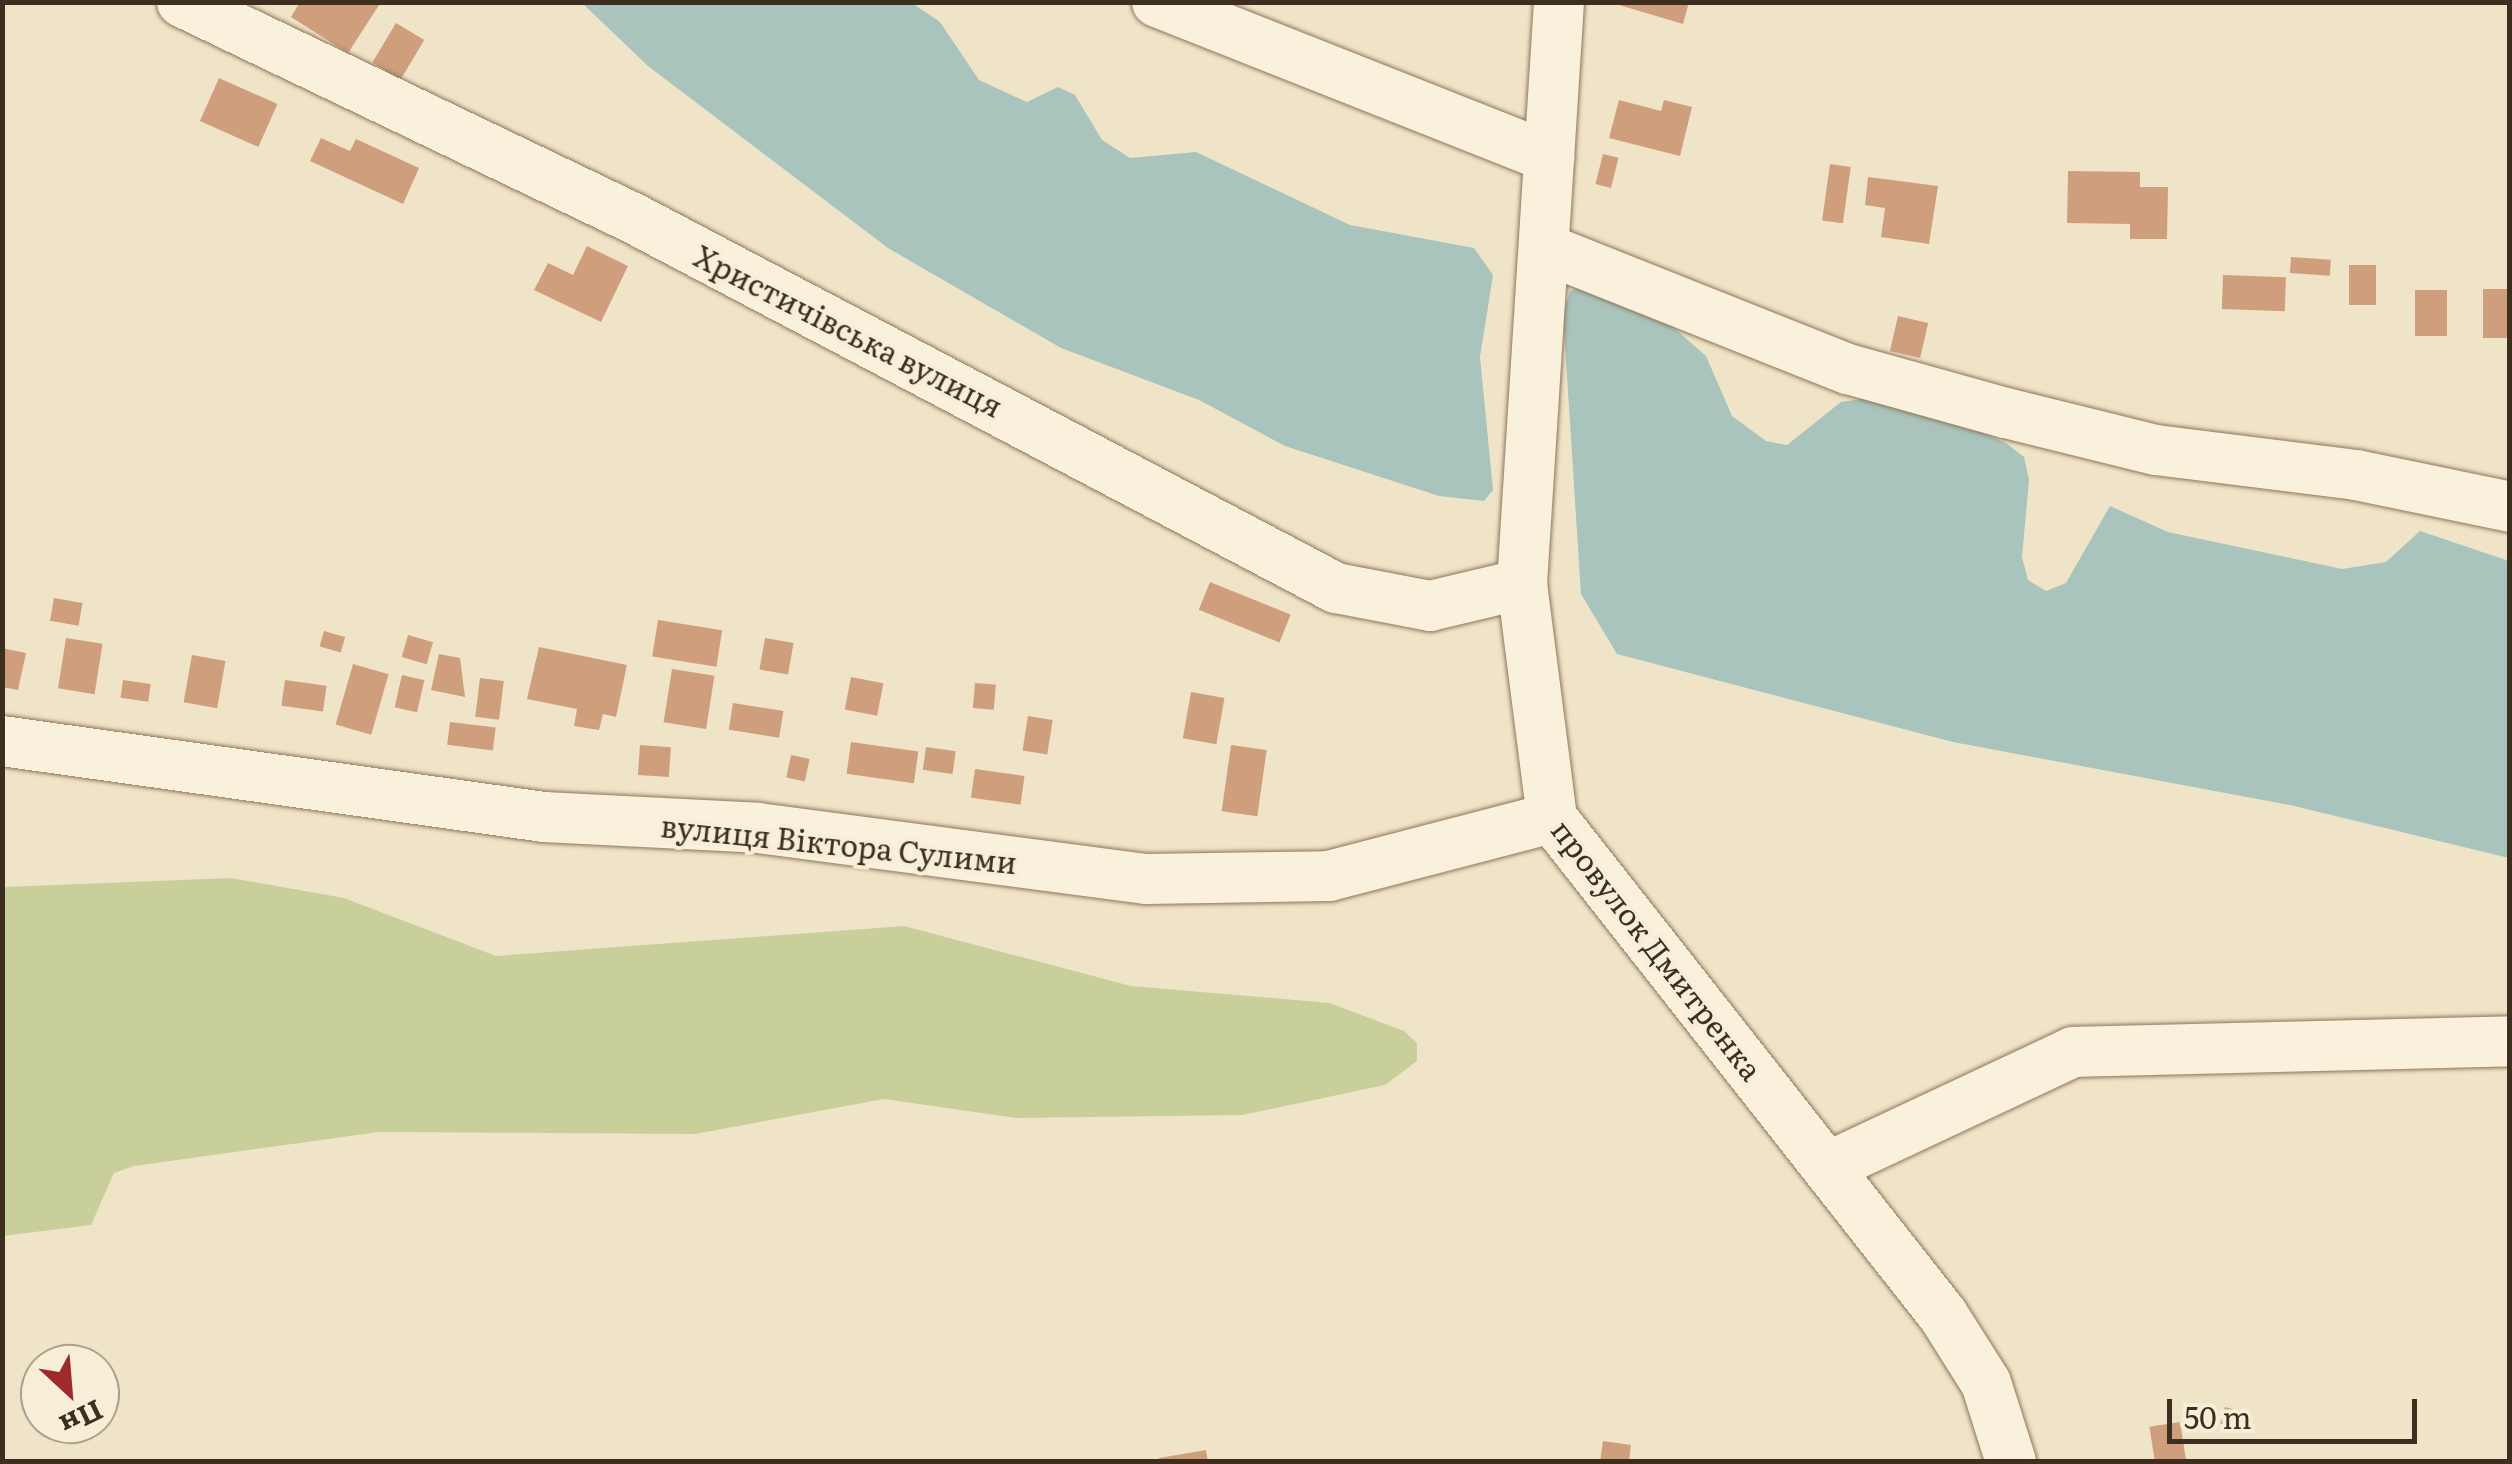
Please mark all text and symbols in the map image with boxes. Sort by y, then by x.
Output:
street label: Христичівська вулиця [689,237,1009,423]
street label: вулиця Віктора Сулими [659,806,1019,880]
street label: провулок Дмитренка [1545,812,1771,1086]
north arrow [20,1344,120,1444]
scale bar [2172,1379,2422,1441]
text: Пн [54,1391,111,1448]
text: 50 m [2184,1394,2252,1438]

